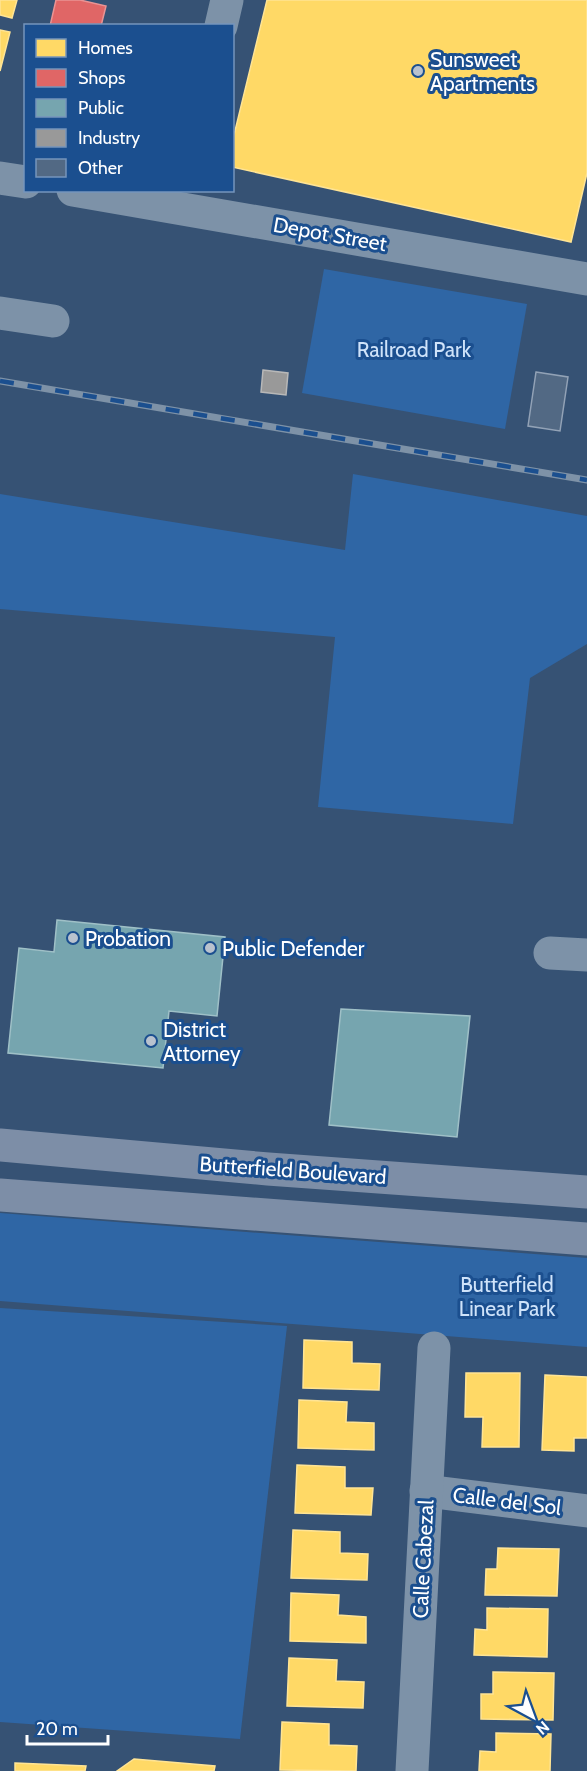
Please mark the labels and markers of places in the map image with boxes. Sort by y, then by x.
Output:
place label: Sunsweet Apartments [430,47,535,96]
marker: Sunsweet Apartments [411,64,425,78]
place label: Probation [85,926,171,951]
marker: Probation [66,931,80,945]
place label: Public Defender [222,936,365,961]
marker: Public Defender [203,941,217,955]
place label: District Attorney [163,1017,241,1066]
marker: District Attorney [144,1034,158,1048]

